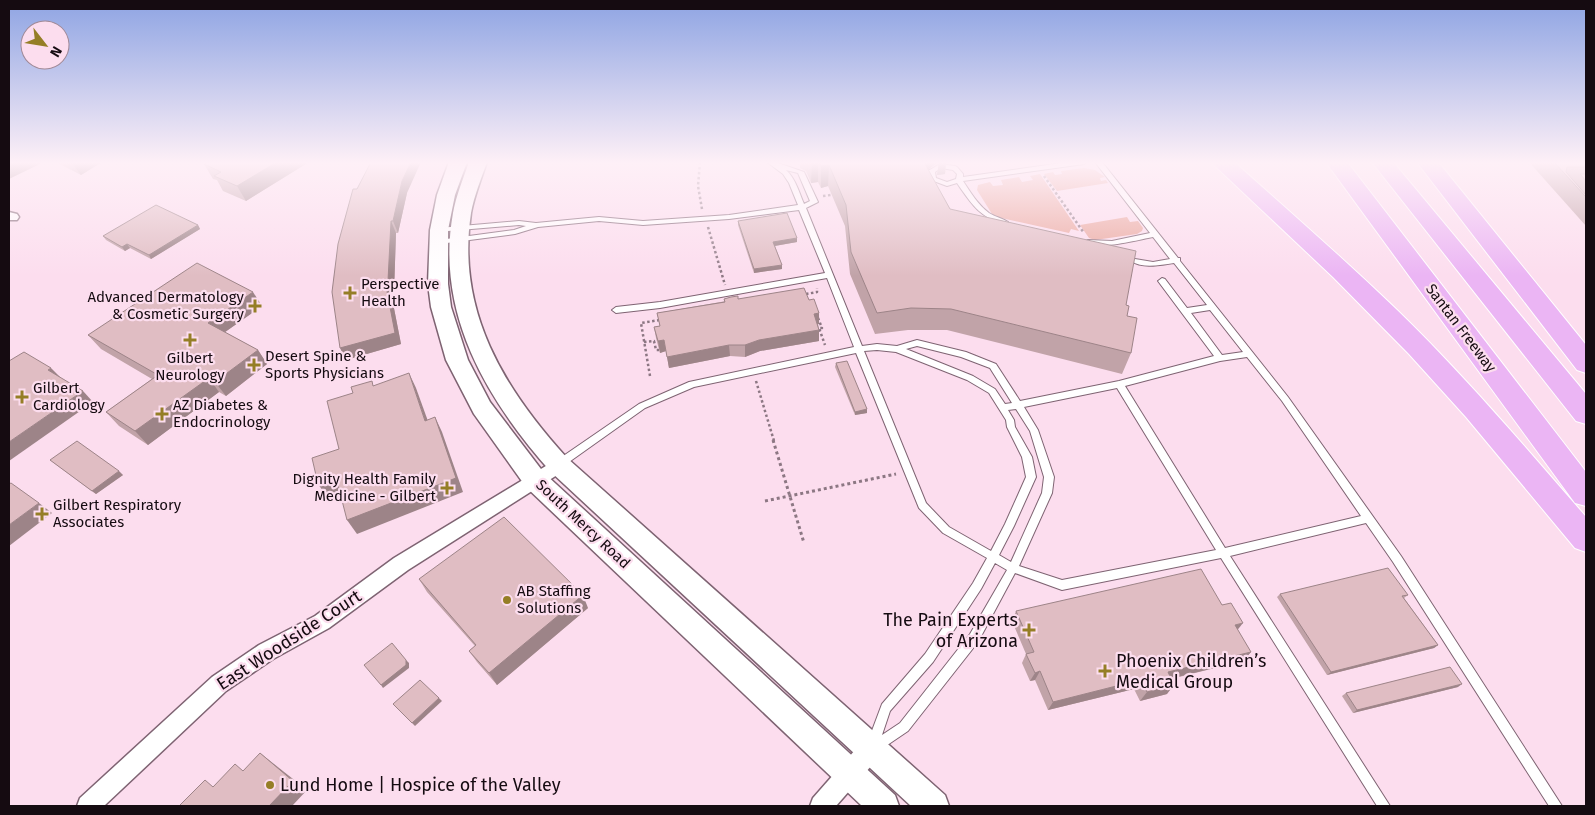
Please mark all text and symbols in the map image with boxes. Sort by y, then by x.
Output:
north arrow [20,20,70,70]
text: N [46,43,65,60]
place label: Perspective Health [361,275,439,310]
street label: Santan Freeway [1422,280,1500,376]
marker: Perspective Health [343,286,357,300]
place label: Advanced Dermatology & Cosmetic Surgery [88,288,245,323]
marker: Advanced Dermatology & Cosmetic Surgery [248,299,262,313]
marker: Gilbert Neurology [183,333,197,347]
place label: Desert Spine & Sports Physicians [265,347,384,382]
place label: Gilbert Neurology [155,349,225,384]
marker: Desert Spine & Sports Physicians [247,358,261,372]
place label: Gilbert Cardiology [33,379,106,414]
marker: Gilbert Cardiology [15,390,29,404]
place label: AZ Diabetes & Endocrinology [173,396,271,431]
marker: AZ Diabetes & Endocrinology [155,407,169,421]
place label: Dignity Health Family Medicine - Gilbert [292,470,437,505]
street label: South Mercy Road [532,476,634,572]
marker: Dignity Health Family Medicine - Gilbert [440,481,454,495]
place label: Gilbert Respiratory Associates [53,496,182,531]
marker: Gilbert Respiratory Associates [35,507,49,521]
place label: AB Staffing Solutions [517,582,591,617]
street label: East Woodside Court [212,585,366,695]
marker: AB Staffing Solutions [501,594,513,606]
place label: The Pain Experts of Arizona [883,609,1018,652]
marker: The Pain Experts of Arizona [1022,623,1036,637]
place label: Phoenix Children’s Medical Group [1116,650,1266,693]
marker: Phoenix Children’s Medical Group [1098,664,1112,678]
place label: Lund Home | Hospice of the Valley [280,774,561,796]
marker: Lund Home | Hospice of the Valley [264,779,276,791]

